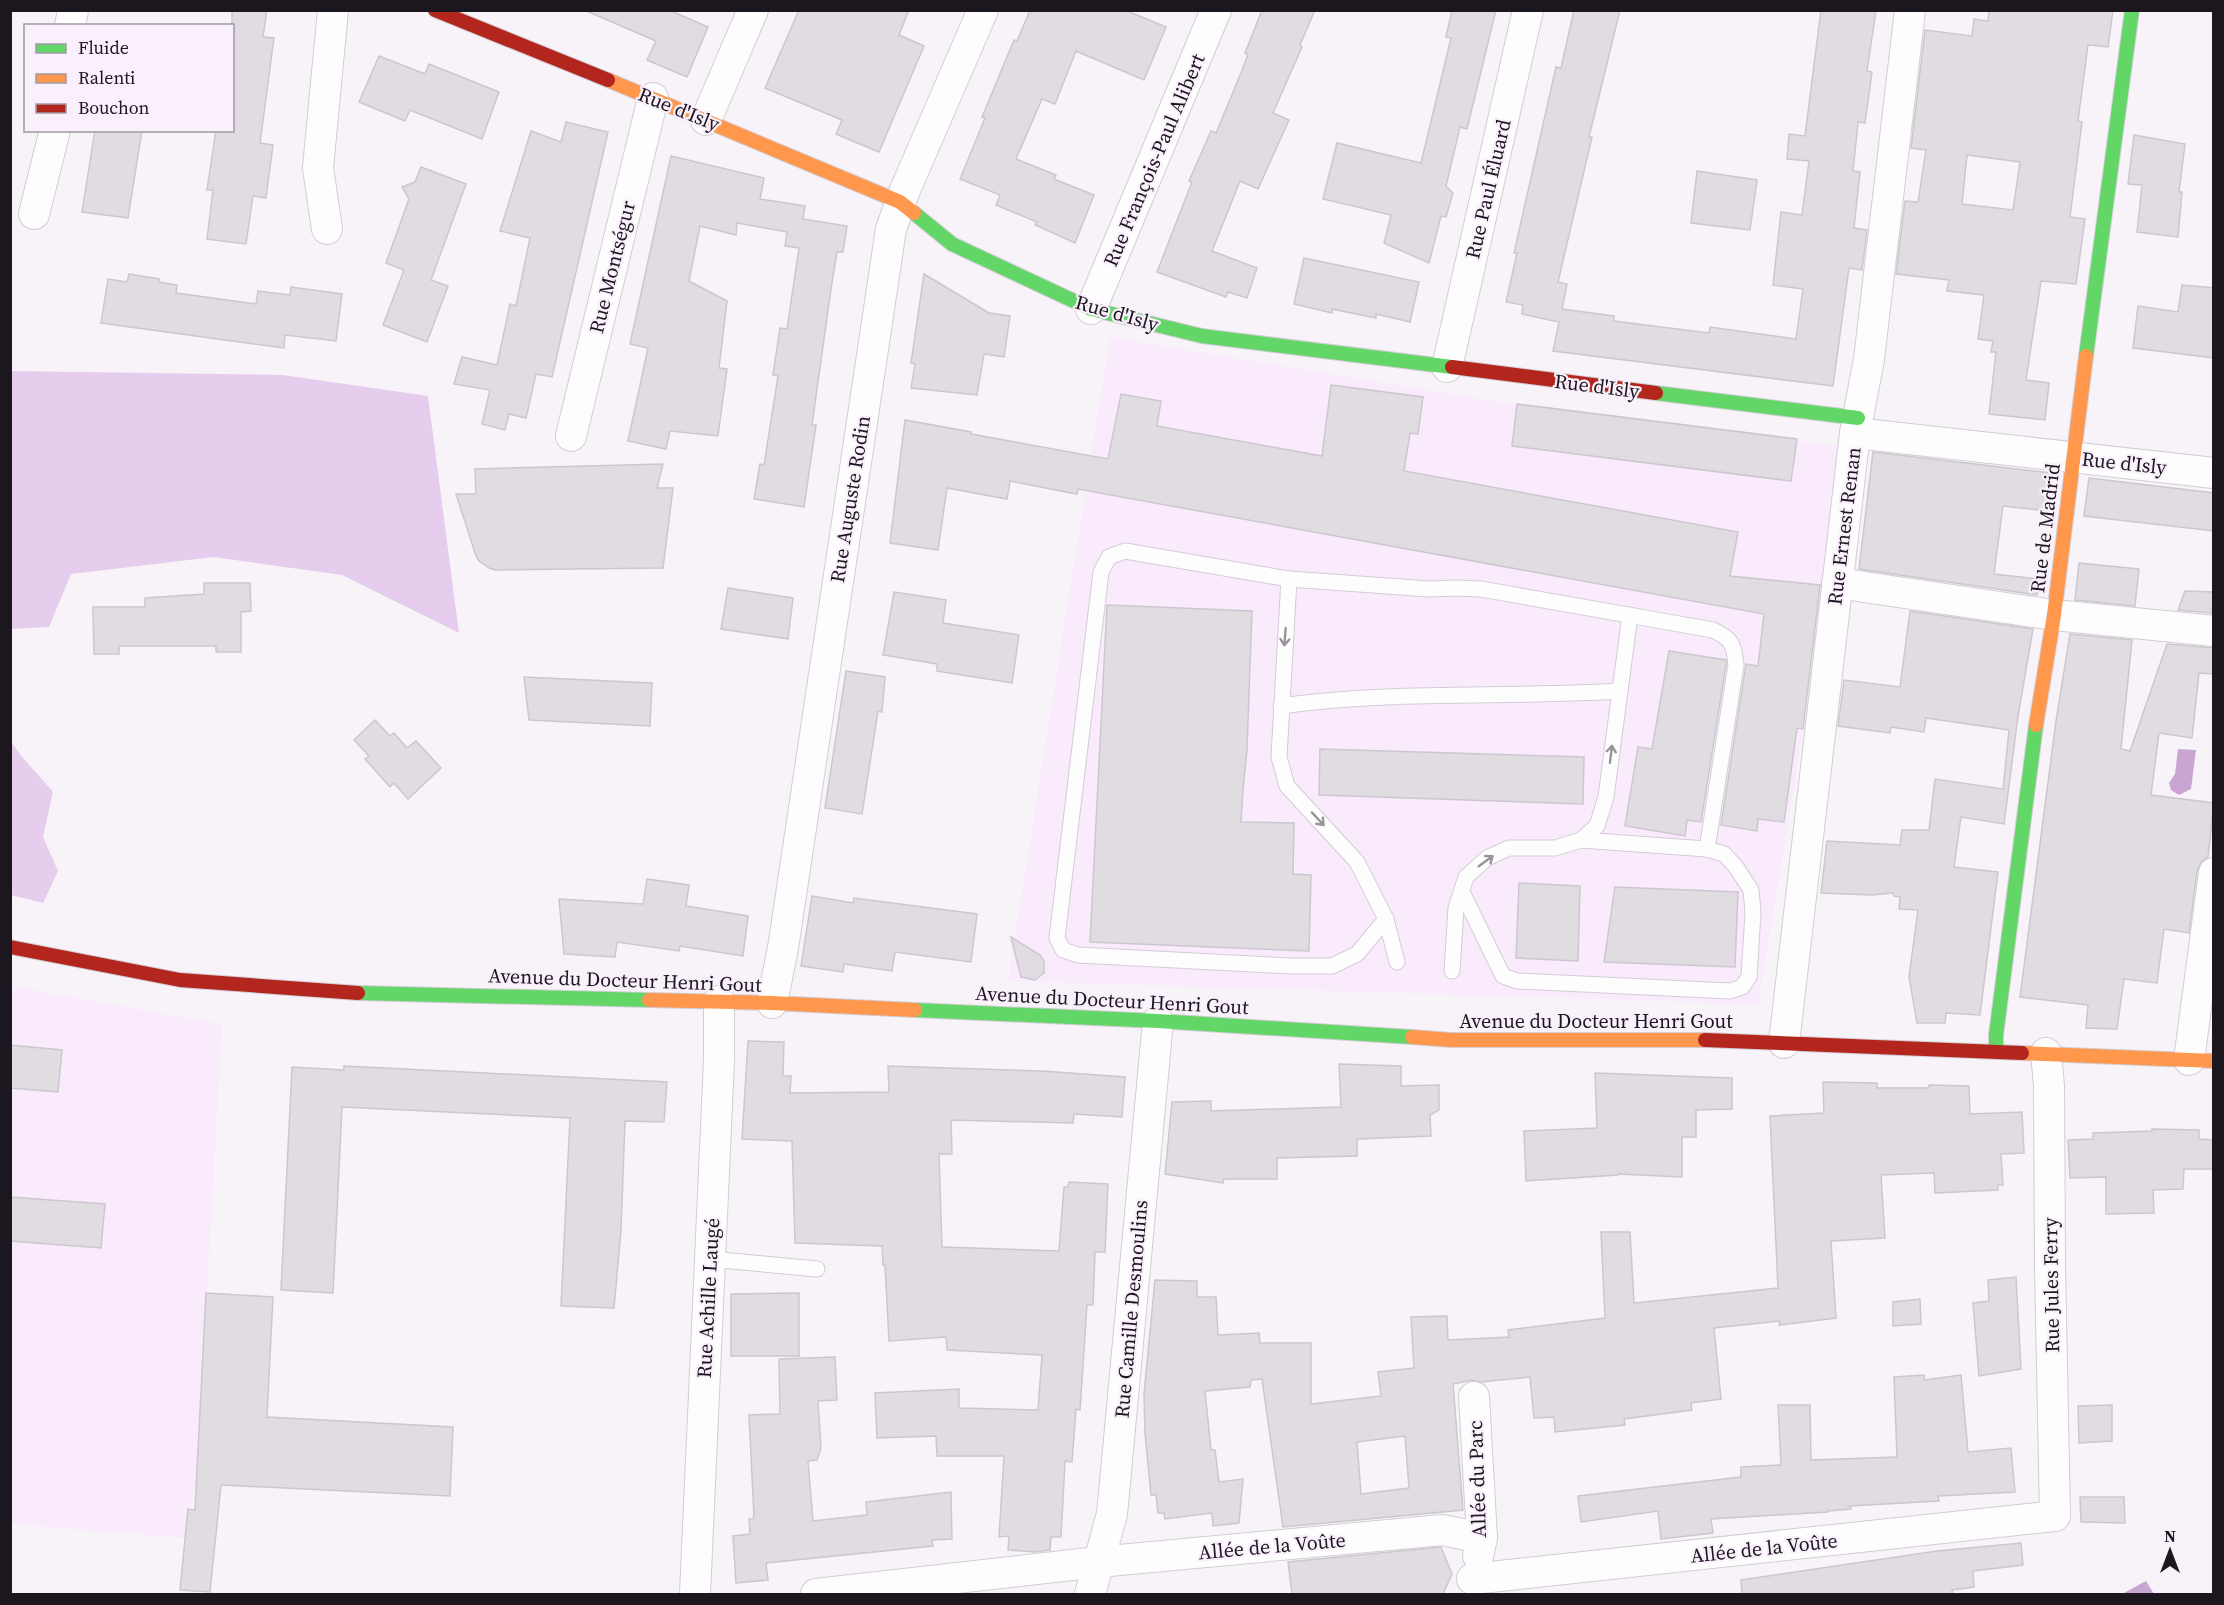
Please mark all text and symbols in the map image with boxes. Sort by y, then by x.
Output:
legend [24,24,234,132]
text: Fluide [78,35,129,60]
street label: Rue François-Paul Alibert [1096,49,1212,271]
text: Ralenti [78,65,135,90]
street label: Rue d'Isly [634,80,724,138]
text: Bouchon [78,95,150,120]
street label: Rue Paul Éluard [1458,116,1518,262]
street label: Rue Montségur [582,197,642,336]
street label: Rue d'Isly [1072,288,1163,338]
street label: Rue d'Isly [1553,367,1642,405]
street label: Rue Auguste Rodin [823,413,877,585]
street label: Rue Ernest Renan [1820,445,1868,607]
street label: Rue d'Isly [2080,445,2169,481]
street label: Rue de Madrid [2023,461,2067,594]
one-way arrow [1279,627,1290,647]
one-way arrow [1606,744,1617,764]
one-way arrow [1311,811,1325,826]
one-way arrow [1477,855,1493,867]
street label: Avenue du Docteur Henri Gout [488,961,763,999]
street label: Avenue du Docteur Henri Gout [975,979,1250,1021]
street label: Avenue du Docteur Henri Gout [1459,1007,1733,1035]
street label: Rue Camille Desmoulins [1108,1199,1154,1419]
street label: Rue Jules Ferry [2036,1216,2066,1353]
street label: Rue Achille Laugé [690,1217,726,1379]
street label: Allée du Parc [1461,1420,1493,1538]
north arrow [2140,1521,2200,1581]
text: N [2164,1525,2176,1547]
street label: Allée de la Voûte [1197,1526,1347,1566]
street label: Allée de la Voûte [1689,1526,1839,1570]

